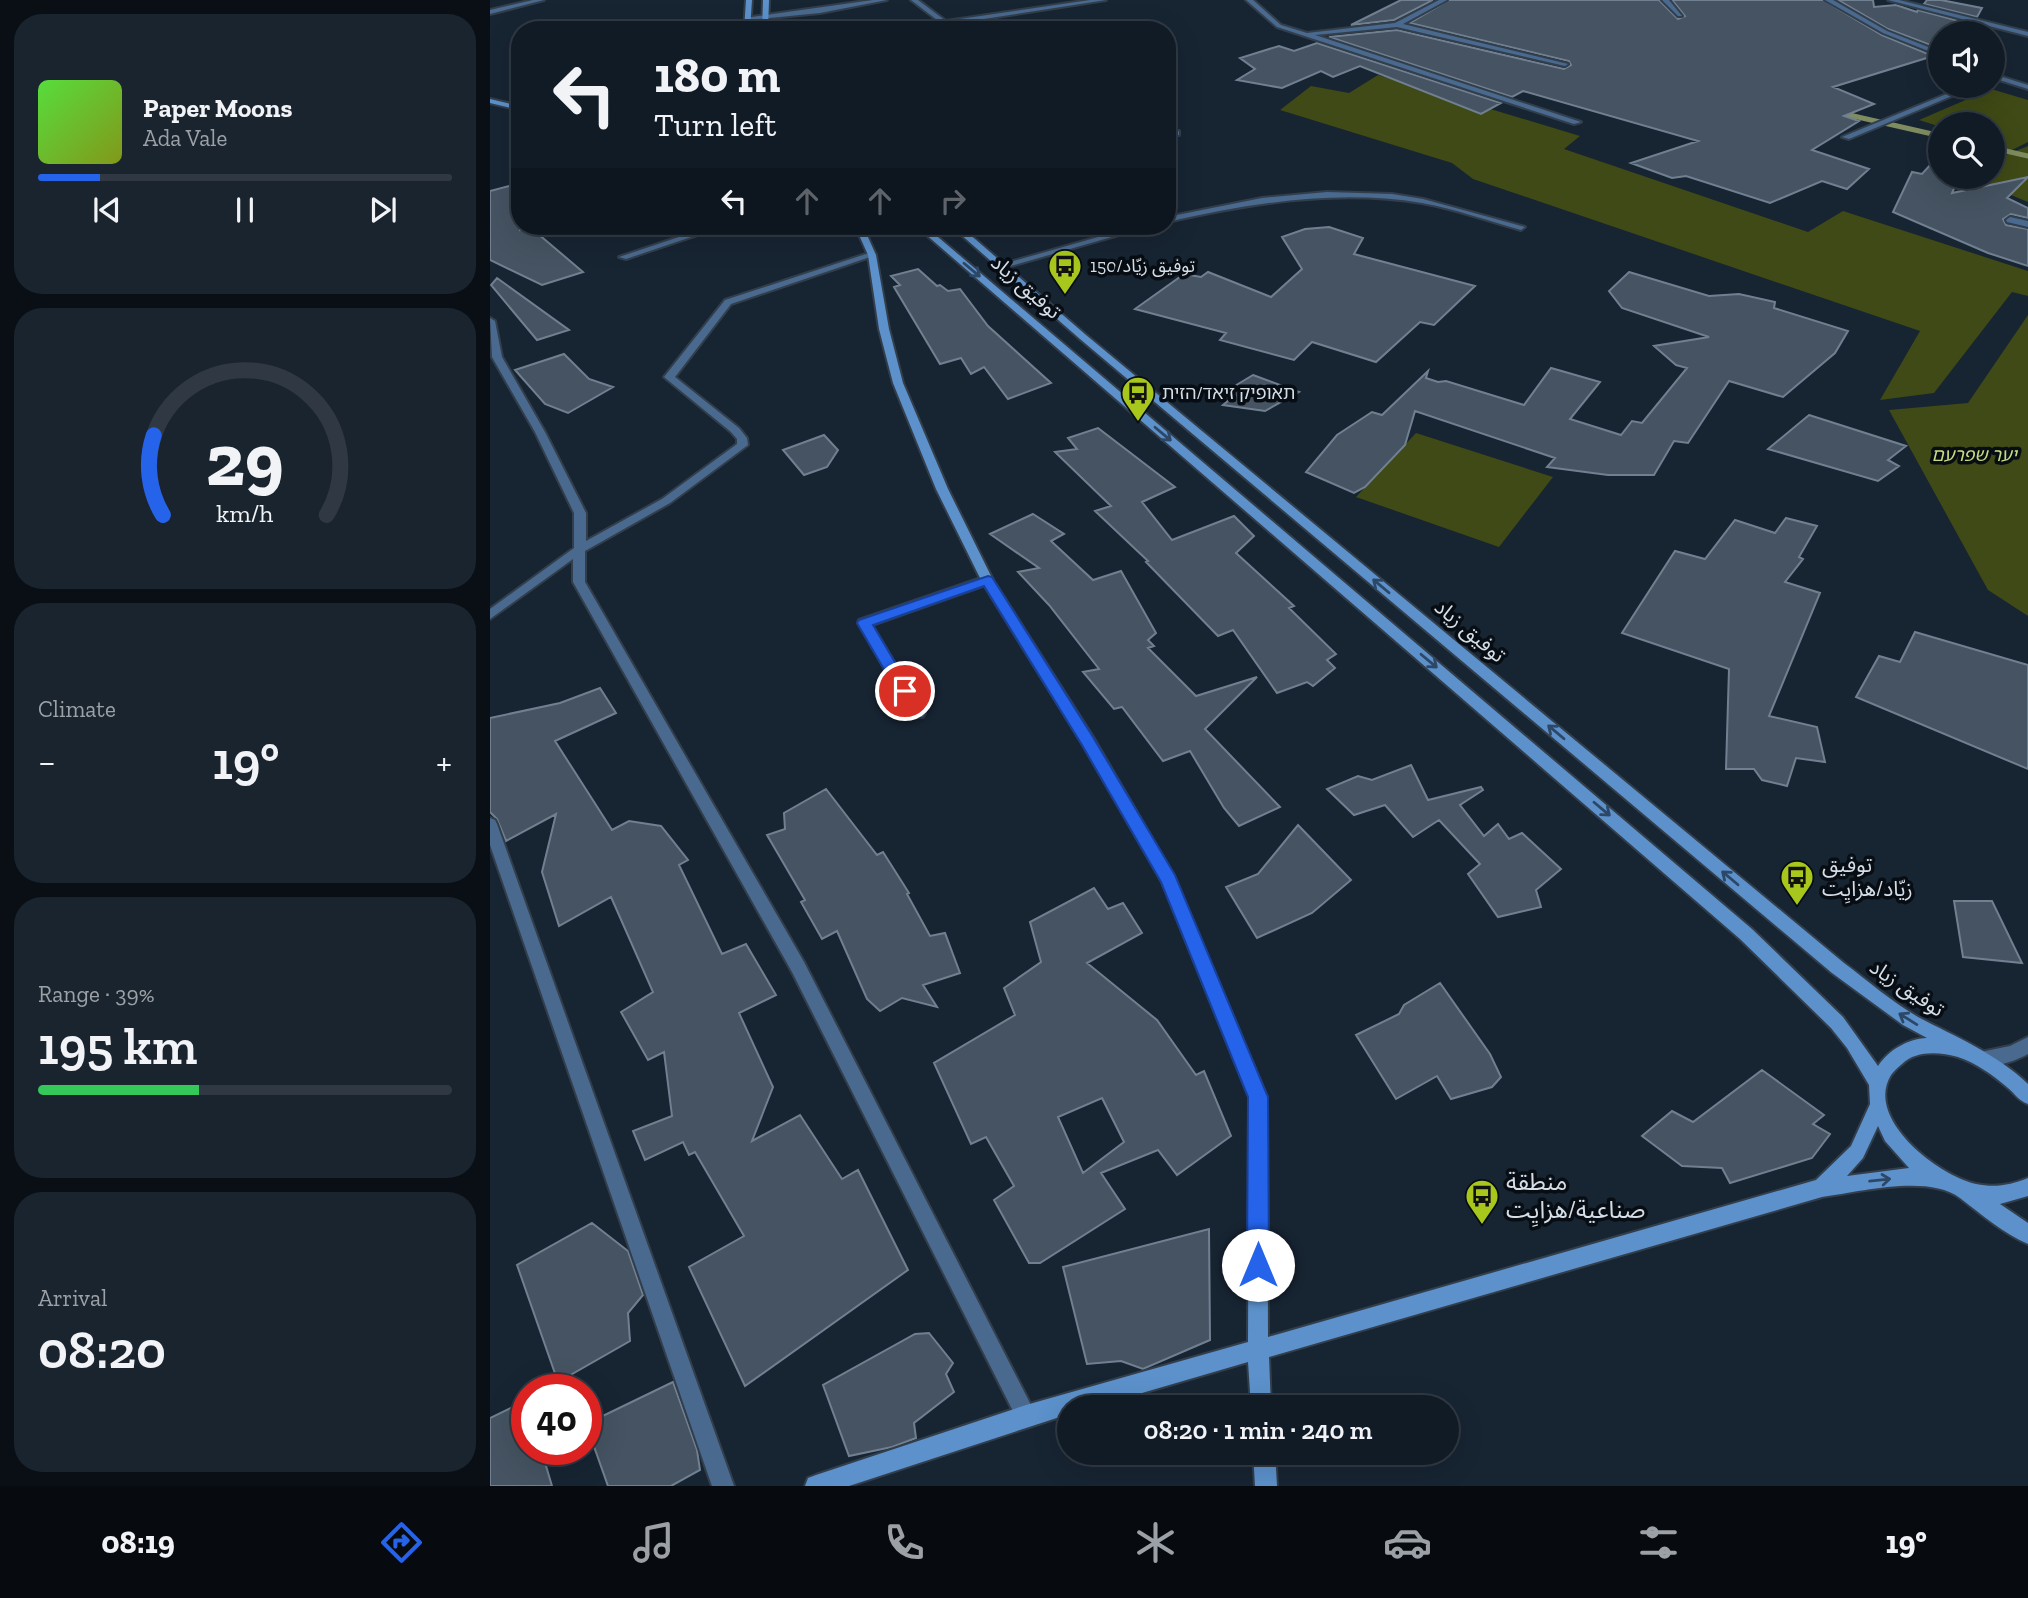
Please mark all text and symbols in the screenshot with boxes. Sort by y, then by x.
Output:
map controls [1928,21,2005,189]
button: sound [1928,21,2005,98]
text: 180 m [654,46,781,105]
icon: left [539,49,630,140]
text: Paper Moons [143,92,292,124]
text: Turn left [654,106,776,144]
button: search [1928,112,2005,189]
text: Ada Vale [143,124,227,152]
icon: left [715,182,753,220]
icon: ahead [788,182,826,220]
icon: ahead [861,182,899,220]
icon: right [934,182,972,220]
icon: previous [88,191,126,229]
icon: pause [226,191,264,229]
icon: next [364,191,402,229]
bus stop icon: توفيق زيّاد/150 [1046,247,1084,296]
street label: توفيق زياد [986,249,1066,325]
place label: توفيق زيّاد/150 [1090,255,1195,277]
one-way arrow [962,262,980,278]
bus stop icon: תאופיק זיאד/הזית [1119,374,1157,423]
place label: תאופיק זיאד/הזית [1162,382,1295,404]
text: 29 [206,416,284,504]
one-way arrow [1153,426,1171,442]
park label: יער שפרעם [1931,444,2018,466]
text: km/h [216,497,274,527]
one-way arrow [1373,579,1391,594]
street label: توفيق زياد [1429,594,1511,668]
one-way arrow [1420,653,1438,669]
pin [875,661,935,721]
icon: arrive [886,672,924,710]
text: Climate [38,695,116,723]
one-way arrow [1547,724,1565,740]
text: 19° [212,730,280,792]
text: − [38,739,56,785]
text: + [436,739,452,785]
one-way arrow [1593,801,1611,817]
place label: توفيق زيّاد/هزايِت [1822,852,1913,904]
bus stop icon: توفيق زيّاد/هزايِت [1778,858,1816,907]
one-way arrow [1722,870,1740,886]
street label: توفيق زياد [1865,954,1949,1022]
text: Range · 39% [38,980,155,1008]
one-way arrow [1899,1012,1919,1026]
text: 195 km [38,1015,197,1077]
place label: منطقة صناعية/هزايِت [1506,1167,1646,1228]
one-way arrow [1868,1173,1891,1186]
bus stop icon: منطقة صناعية/هزايِت [1463,1177,1501,1226]
position arrow [1221,1228,1295,1302]
text: Arrival [38,1284,107,1312]
text: 08:20 [38,1319,166,1381]
speed limit sign: 40 [511,1374,602,1465]
text: 08:20 · 1 min · 240 m [1144,1414,1372,1446]
icon: directions [377,1518,426,1567]
icon: music [629,1518,678,1567]
icon: phone [880,1518,929,1567]
icon: climate [1131,1518,1180,1567]
icon: car [1383,1518,1432,1567]
icon: filters [1634,1518,1683,1567]
text: 08:19 [101,1523,175,1561]
text: 19° [1885,1523,1927,1561]

